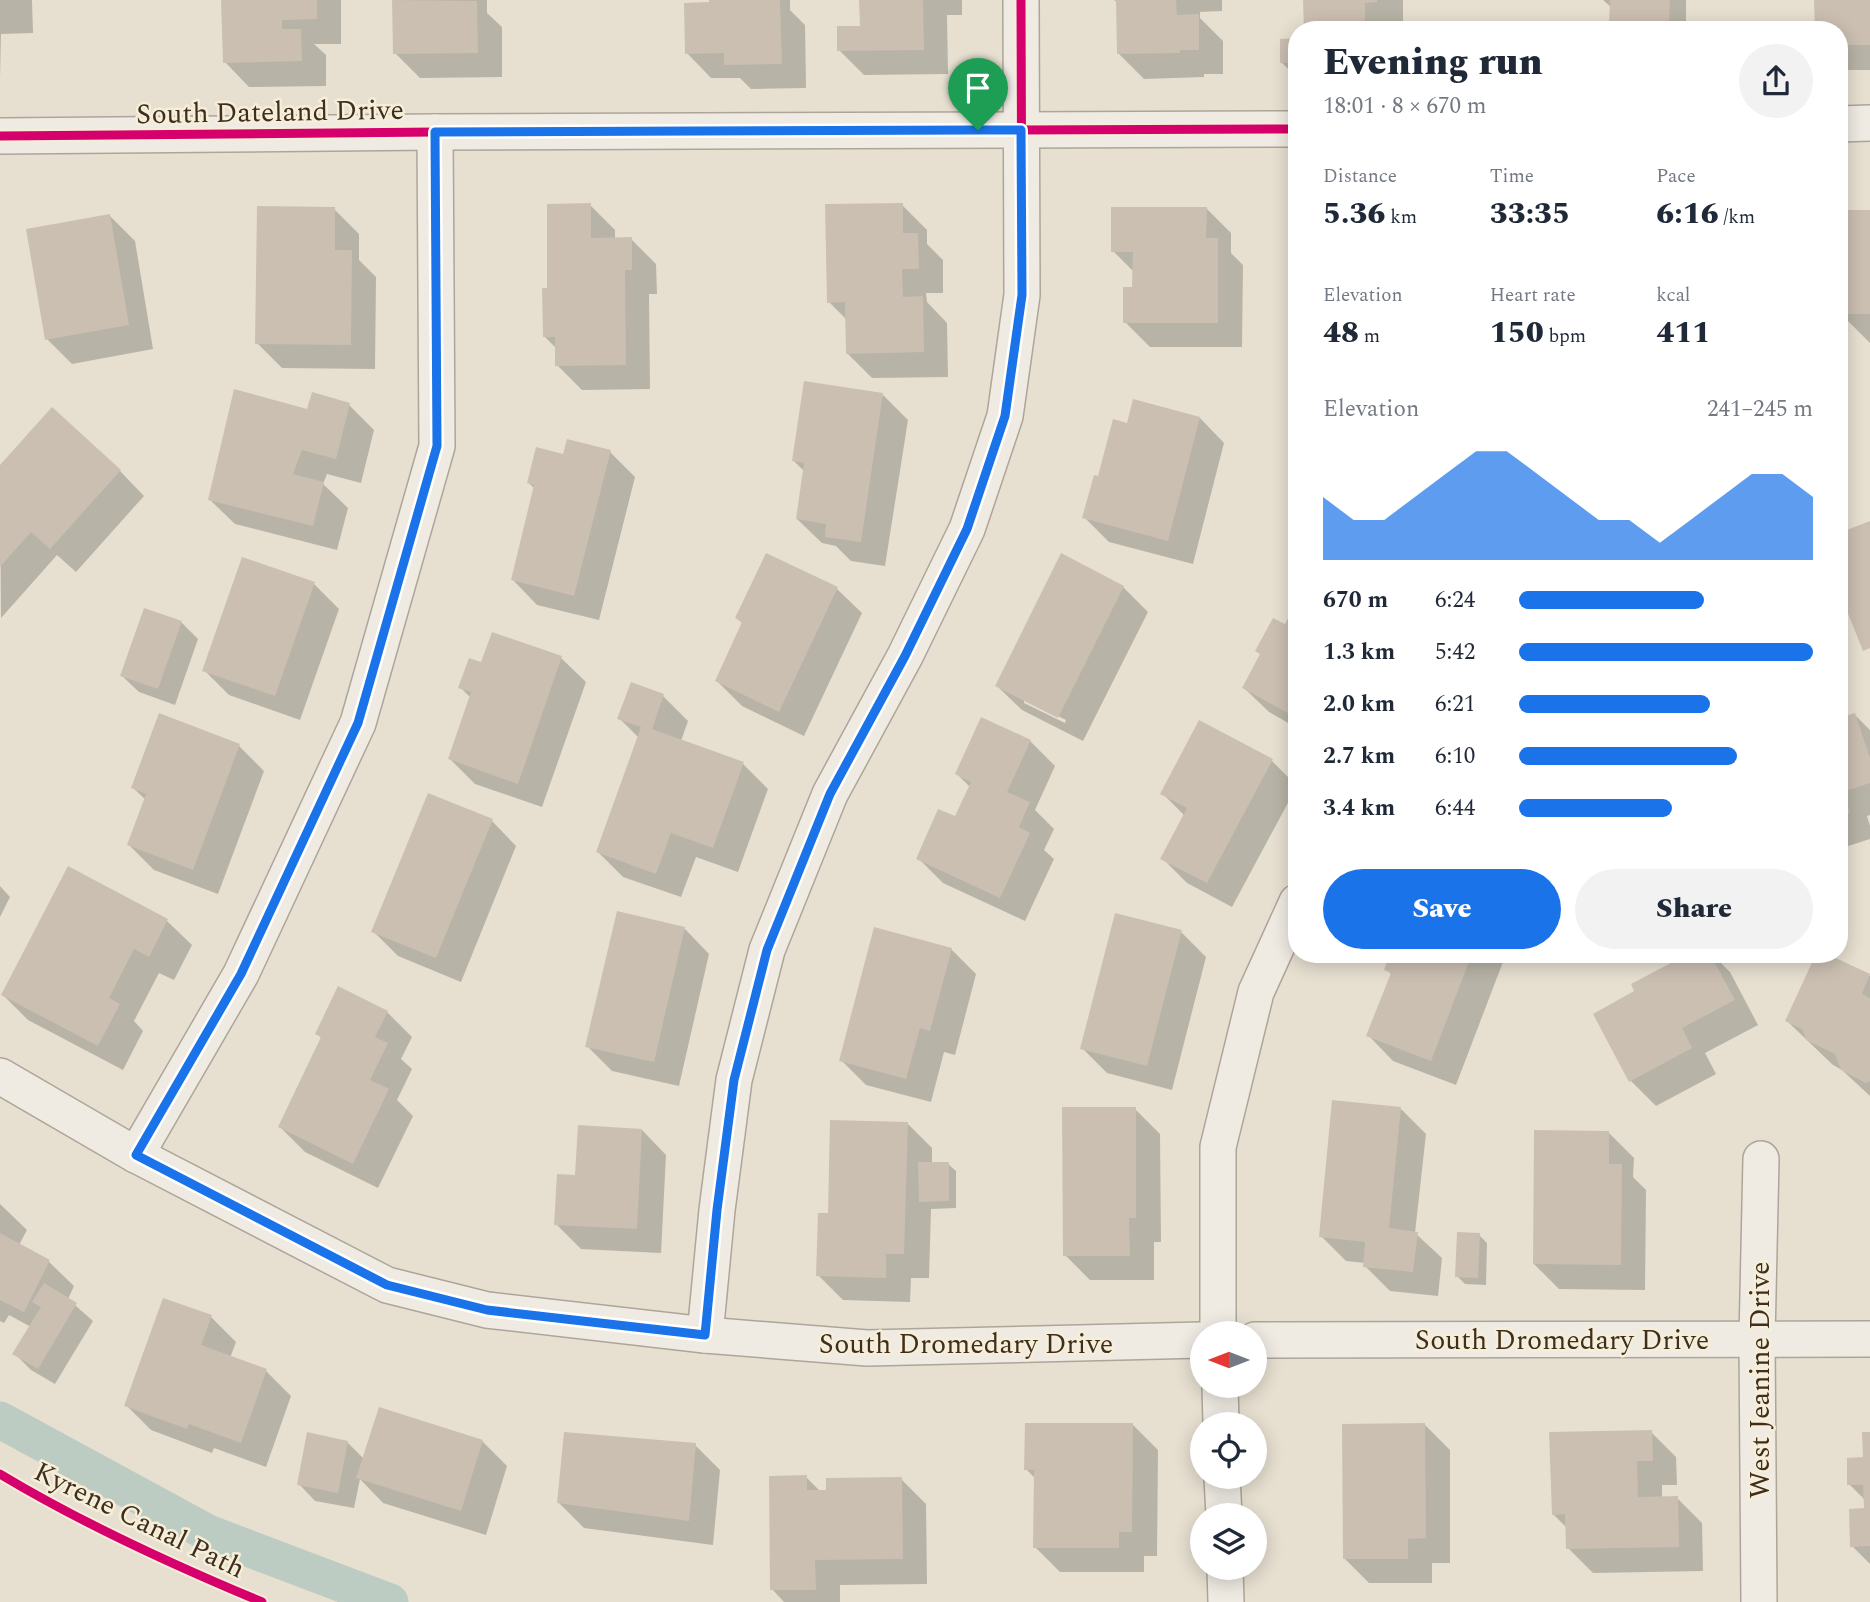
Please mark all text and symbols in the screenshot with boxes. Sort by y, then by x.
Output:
text: Evening run [1323,34,1543,92]
button: share [1739,44,1813,118]
pin [948,58,1008,130]
icon: arrive [959,69,997,107]
street label: South Dateland Drive [136,89,404,136]
text: 18:01 · 8 × 670 m [1323,89,1487,124]
text: Distance [1323,162,1397,191]
text: Time [1490,162,1534,191]
text: Pace [1656,162,1696,191]
text: 5.36 [1323,191,1385,237]
text: 33:35 [1490,191,1570,237]
text: 6:16 [1656,191,1719,237]
text: km [1385,203,1417,232]
text: /km [1719,203,1755,232]
text: Elevation [1323,281,1403,310]
text: Heart rate [1490,281,1576,310]
text: kcal [1656,281,1690,310]
text: 48 [1323,310,1359,356]
text: 150 [1490,310,1544,356]
text: 411 [1656,310,1710,356]
text: m [1359,322,1380,351]
text: bpm [1544,322,1586,351]
text: Elevation [1323,392,1419,427]
text: 241–245 m [1707,392,1813,427]
text: 670 m [1323,583,1388,618]
text: 6:24 [1435,583,1475,618]
text: 1.3 km [1323,635,1395,670]
text: 5:42 [1435,635,1475,670]
text: 2.0 km [1323,687,1395,722]
text: 6:21 [1435,687,1475,722]
text: 2.7 km [1323,739,1395,774]
text: 6:10 [1435,739,1475,774]
text: 3.4 km [1323,791,1395,826]
text: 6:44 [1435,791,1475,826]
button: Save [1323,869,1561,949]
button: Share [1575,869,1813,949]
street label: West Jeanine Drive [1739,1261,1782,1499]
street label: South Dromedary Drive [1415,1319,1709,1362]
north arrow [1190,1321,1267,1398]
map controls [1190,1321,1267,1580]
street label: South Dromedary Drive [819,1323,1113,1366]
button: locate [1190,1412,1267,1489]
street label: Kyrene Canal Path [26,1451,252,1590]
button: layers [1190,1503,1267,1580]

